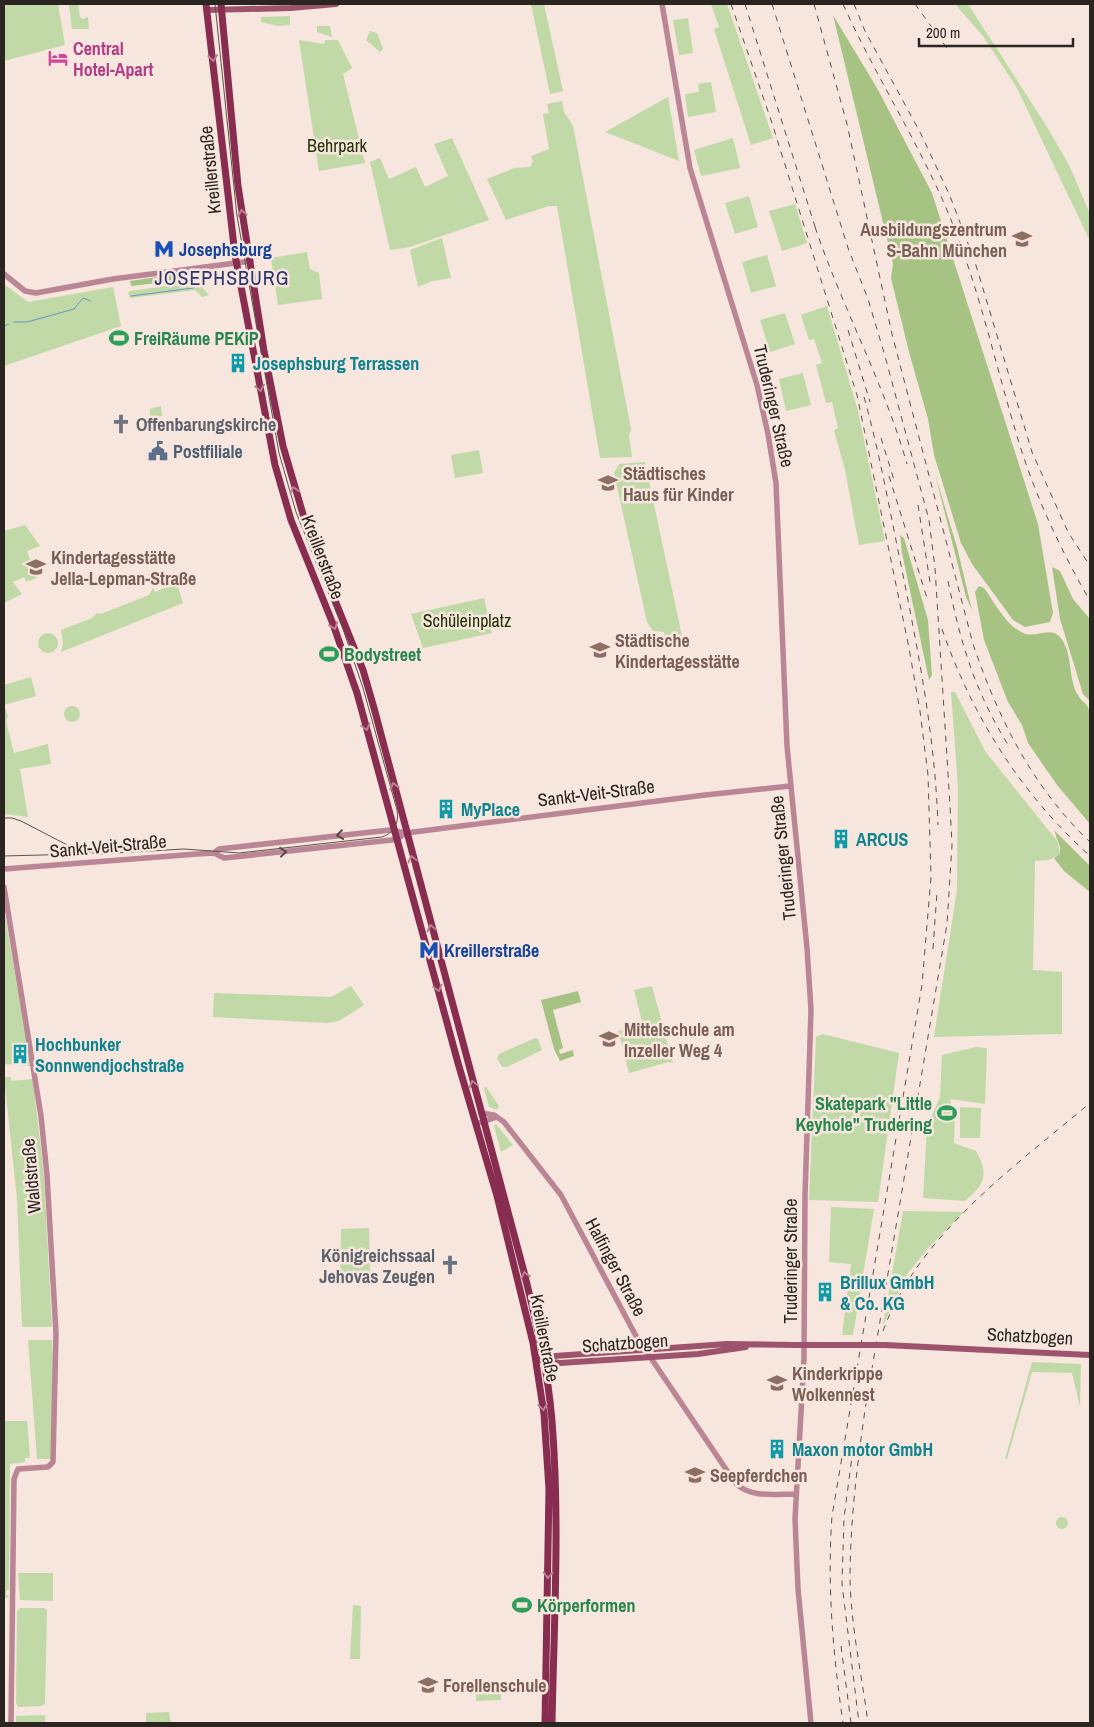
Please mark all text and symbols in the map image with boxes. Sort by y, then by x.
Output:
scale bar [919,15,1073,47]
text: 200 m [926,22,960,43]
place label: Central Hotel-Apart [73,36,153,82]
hotel icon: Central Hotel-Apart [47,47,69,69]
one-way arrow [207,55,218,63]
street label: Kreillerstraße [193,125,227,215]
park label: Behrpark [307,133,368,158]
one-way arrow [238,208,248,217]
place label: Ausbildungszentrum S-Bahn München [860,217,1007,263]
school or university icon: Ausbildungszentrum S-Bahn München [1011,228,1033,250]
place label: Josephsburg [179,237,272,262]
metro station icon: Josephsburg [153,238,175,260]
district label: JOSEPHSBURG [155,264,289,291]
place label: FreiRäume PEKiP [134,326,259,351]
sports icon: FreiRäume PEKiP [108,327,130,349]
street label: Truderinger Straße [748,342,800,470]
place label: Josephsburg Terrassen [253,351,419,376]
building icon: Josephsburg Terrassen [227,352,249,374]
one-way arrow [255,384,265,393]
place label: Offenbarungskirche [136,412,276,437]
church icon: Offenbarungskirche [110,413,132,435]
place label: Postfiliale [173,439,243,464]
public building icon: Postfiliale [147,440,169,462]
place label: Städtisches Haus für Kinder [623,461,734,507]
school or university icon: Städtisches Haus für Kinder [597,472,619,494]
one-way arrow [290,486,300,495]
street label: Kreillerstraße [295,511,351,603]
place label: Kindertagesstätte Jella-Lepman-Straße [51,545,196,591]
school or university icon: Kindertagesstätte Jella-Lepman-Straße [25,556,47,578]
park label: Schüleinplatz [423,608,511,633]
one-way arrow [328,621,338,630]
place label: Städtische Kindertagesstätte [615,628,740,674]
school or university icon: Städtische Kindertagesstätte [589,639,611,661]
place label: Bodystreet [344,642,421,667]
sports icon: Bodystreet [318,643,340,665]
one-way arrow [360,722,371,731]
street label: Sankt-Veit-Straße [536,773,656,813]
one-way arrow [389,781,400,790]
street label: Truderinger Straße [764,795,802,921]
place label: MyPlace [461,797,520,822]
building icon: MyPlace [435,798,457,820]
place label: ARCUS [856,827,909,852]
street label: Sankt-Veit-Straße [48,828,168,864]
building icon: ARCUS [830,828,852,850]
one-way arrow [336,829,344,840]
one-way arrow [279,847,287,858]
one-way arrow [408,855,418,863]
one-way arrow [426,923,437,932]
place label: Kreillerstraße [444,938,539,963]
metro station icon: Kreillerstraße [418,939,440,961]
one-way arrow [432,983,442,991]
place label: Mittelschule am Inzeller Weg 4 [624,1017,735,1063]
school or university icon: Mittelschule am Inzeller Weg 4 [598,1028,620,1050]
place label: Hochbunker Sonnwendjochstraße [35,1032,184,1078]
building icon: Hochbunker Sonnwendjochstraße [9,1043,31,1065]
one-way arrow [468,1080,479,1089]
place label: Skatepark "Little Keyhole" Trudering [795,1091,932,1137]
sports icon: Skatepark "Little Keyhole" Trudering [936,1102,958,1124]
street label: Waldstraße [15,1138,47,1214]
street label: Truderinger Straße [778,1199,803,1323]
street label: Halfinger Straße [580,1213,652,1321]
place label: Königreichssaal Jehovas Zeugen [319,1243,435,1289]
church icon: Königreichssaal Jehovas Zeugen [439,1254,461,1276]
place label: Brillux GmbH & Co. KG [840,1270,934,1316]
one-way arrow [520,1272,530,1280]
building icon: Brillux GmbH & Co. KG [814,1281,836,1303]
street label: Kreillerstraße [524,1292,566,1384]
street label: Schatzbogen [986,1321,1074,1351]
street label: Schatzbogen [581,1328,669,1358]
place label: Kinderkrippe Wolkennest [792,1361,883,1407]
school or university icon: Kinderkrippe Wolkennest [766,1372,788,1394]
one-way arrow [537,1403,548,1411]
place label: Maxon motor GmbH [792,1437,933,1462]
building icon: Maxon motor GmbH [766,1438,788,1460]
place label: Seepferdchen [710,1463,808,1488]
school or university icon: Seepferdchen [684,1464,706,1486]
one-way arrow [542,1571,553,1579]
place label: Körperformen [537,1593,635,1618]
sports icon: Körperformen [511,1594,533,1616]
place label: Forellenschule [443,1673,546,1698]
school or university icon: Forellenschule [417,1674,439,1696]

